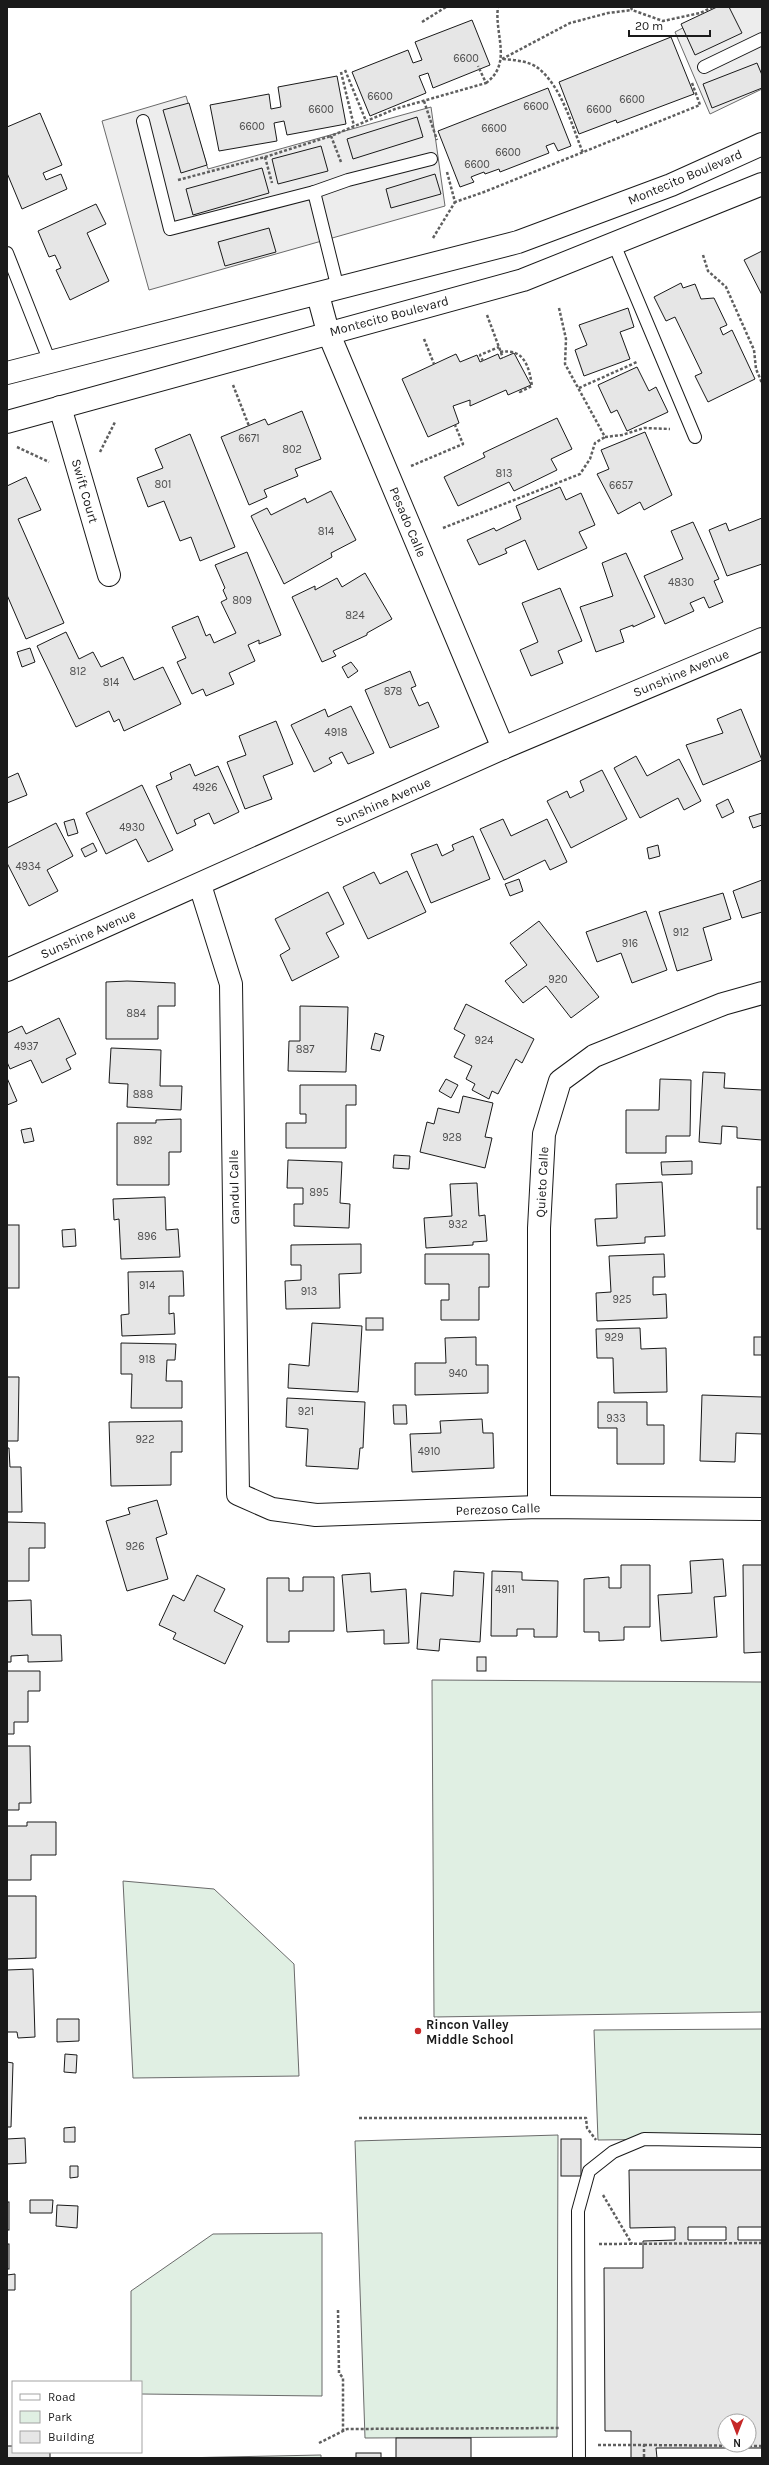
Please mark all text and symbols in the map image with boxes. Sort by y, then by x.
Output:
scale bar [629,12,710,38]
text: 20 m [635,19,663,33]
house number: 6600 [453,52,479,65]
house number: 6600 [367,90,393,103]
house number: 6600 [619,93,645,106]
house number: 6600 [523,100,549,113]
house number: 6600 [308,103,334,116]
house number: 6600 [586,103,612,116]
house number: 6600 [239,120,265,133]
house number: 6600 [481,122,507,135]
house number: 6600 [495,146,521,159]
street label: Montecito Boulevard [626,146,744,208]
house number: 6600 [464,158,490,171]
street label: Montecito Boulevard [328,293,450,339]
house number: 6671 [238,432,260,445]
house number: 802 [282,443,302,456]
street label: Swift Court [69,457,101,525]
house number: 813 [496,467,512,480]
house number: 801 [155,478,171,491]
house number: 6657 [609,479,633,492]
street label: Pesado Calle [386,485,430,560]
house number: 814 [318,525,334,538]
house number: 4830 [668,576,694,589]
house number: 809 [232,594,252,607]
house number: 824 [345,609,365,622]
street label: Sunshine Avenue [631,646,731,700]
house number: 812 [70,665,86,678]
house number: 814 [103,676,119,689]
house number: 878 [384,685,403,698]
house number: 4918 [325,726,348,739]
street label: Sunshine Avenue [333,774,433,830]
house number: 4926 [192,781,218,794]
house number: 4930 [119,821,145,834]
house number: 4934 [15,860,41,873]
street label: Sunshine Avenue [38,906,138,962]
house number: 912 [673,926,689,939]
house number: 916 [622,937,638,950]
house number: 920 [548,973,568,986]
house number: 884 [126,1007,146,1020]
house number: 924 [475,1034,493,1047]
house number: 4937 [14,1040,38,1053]
house number: 887 [296,1043,314,1056]
house number: 888 [133,1088,153,1101]
house number: 928 [442,1131,462,1144]
house number: 892 [133,1134,153,1147]
street label: Quieto Calle [533,1146,551,1218]
street label: Gandul Calle [226,1149,242,1225]
house number: 895 [309,1186,329,1199]
house number: 932 [448,1218,468,1231]
house number: 896 [137,1230,157,1243]
house number: 914 [139,1279,155,1292]
house number: 913 [301,1285,317,1298]
house number: 925 [613,1293,631,1306]
house number: 929 [604,1331,624,1344]
house number: 918 [139,1353,156,1366]
house number: 940 [448,1367,468,1380]
house number: 921 [298,1405,314,1418]
house number: 933 [606,1412,626,1425]
house number: 922 [135,1433,155,1446]
house number: 4910 [418,1445,440,1458]
street label: Perezoso Calle [455,1500,541,1518]
house number: 926 [125,1540,145,1553]
house number: 4911 [495,1583,515,1596]
place label: Rincon Valley Middle School [426,2017,514,2047]
marker: Rincon Valley Middle School [413,2026,423,2036]
legend [12,2381,142,2453]
text: Road [48,2390,76,2404]
text: Park [48,2410,73,2424]
north arrow [717,2413,757,2453]
text: Building [48,2430,95,2444]
text: N [733,2436,741,2449]

